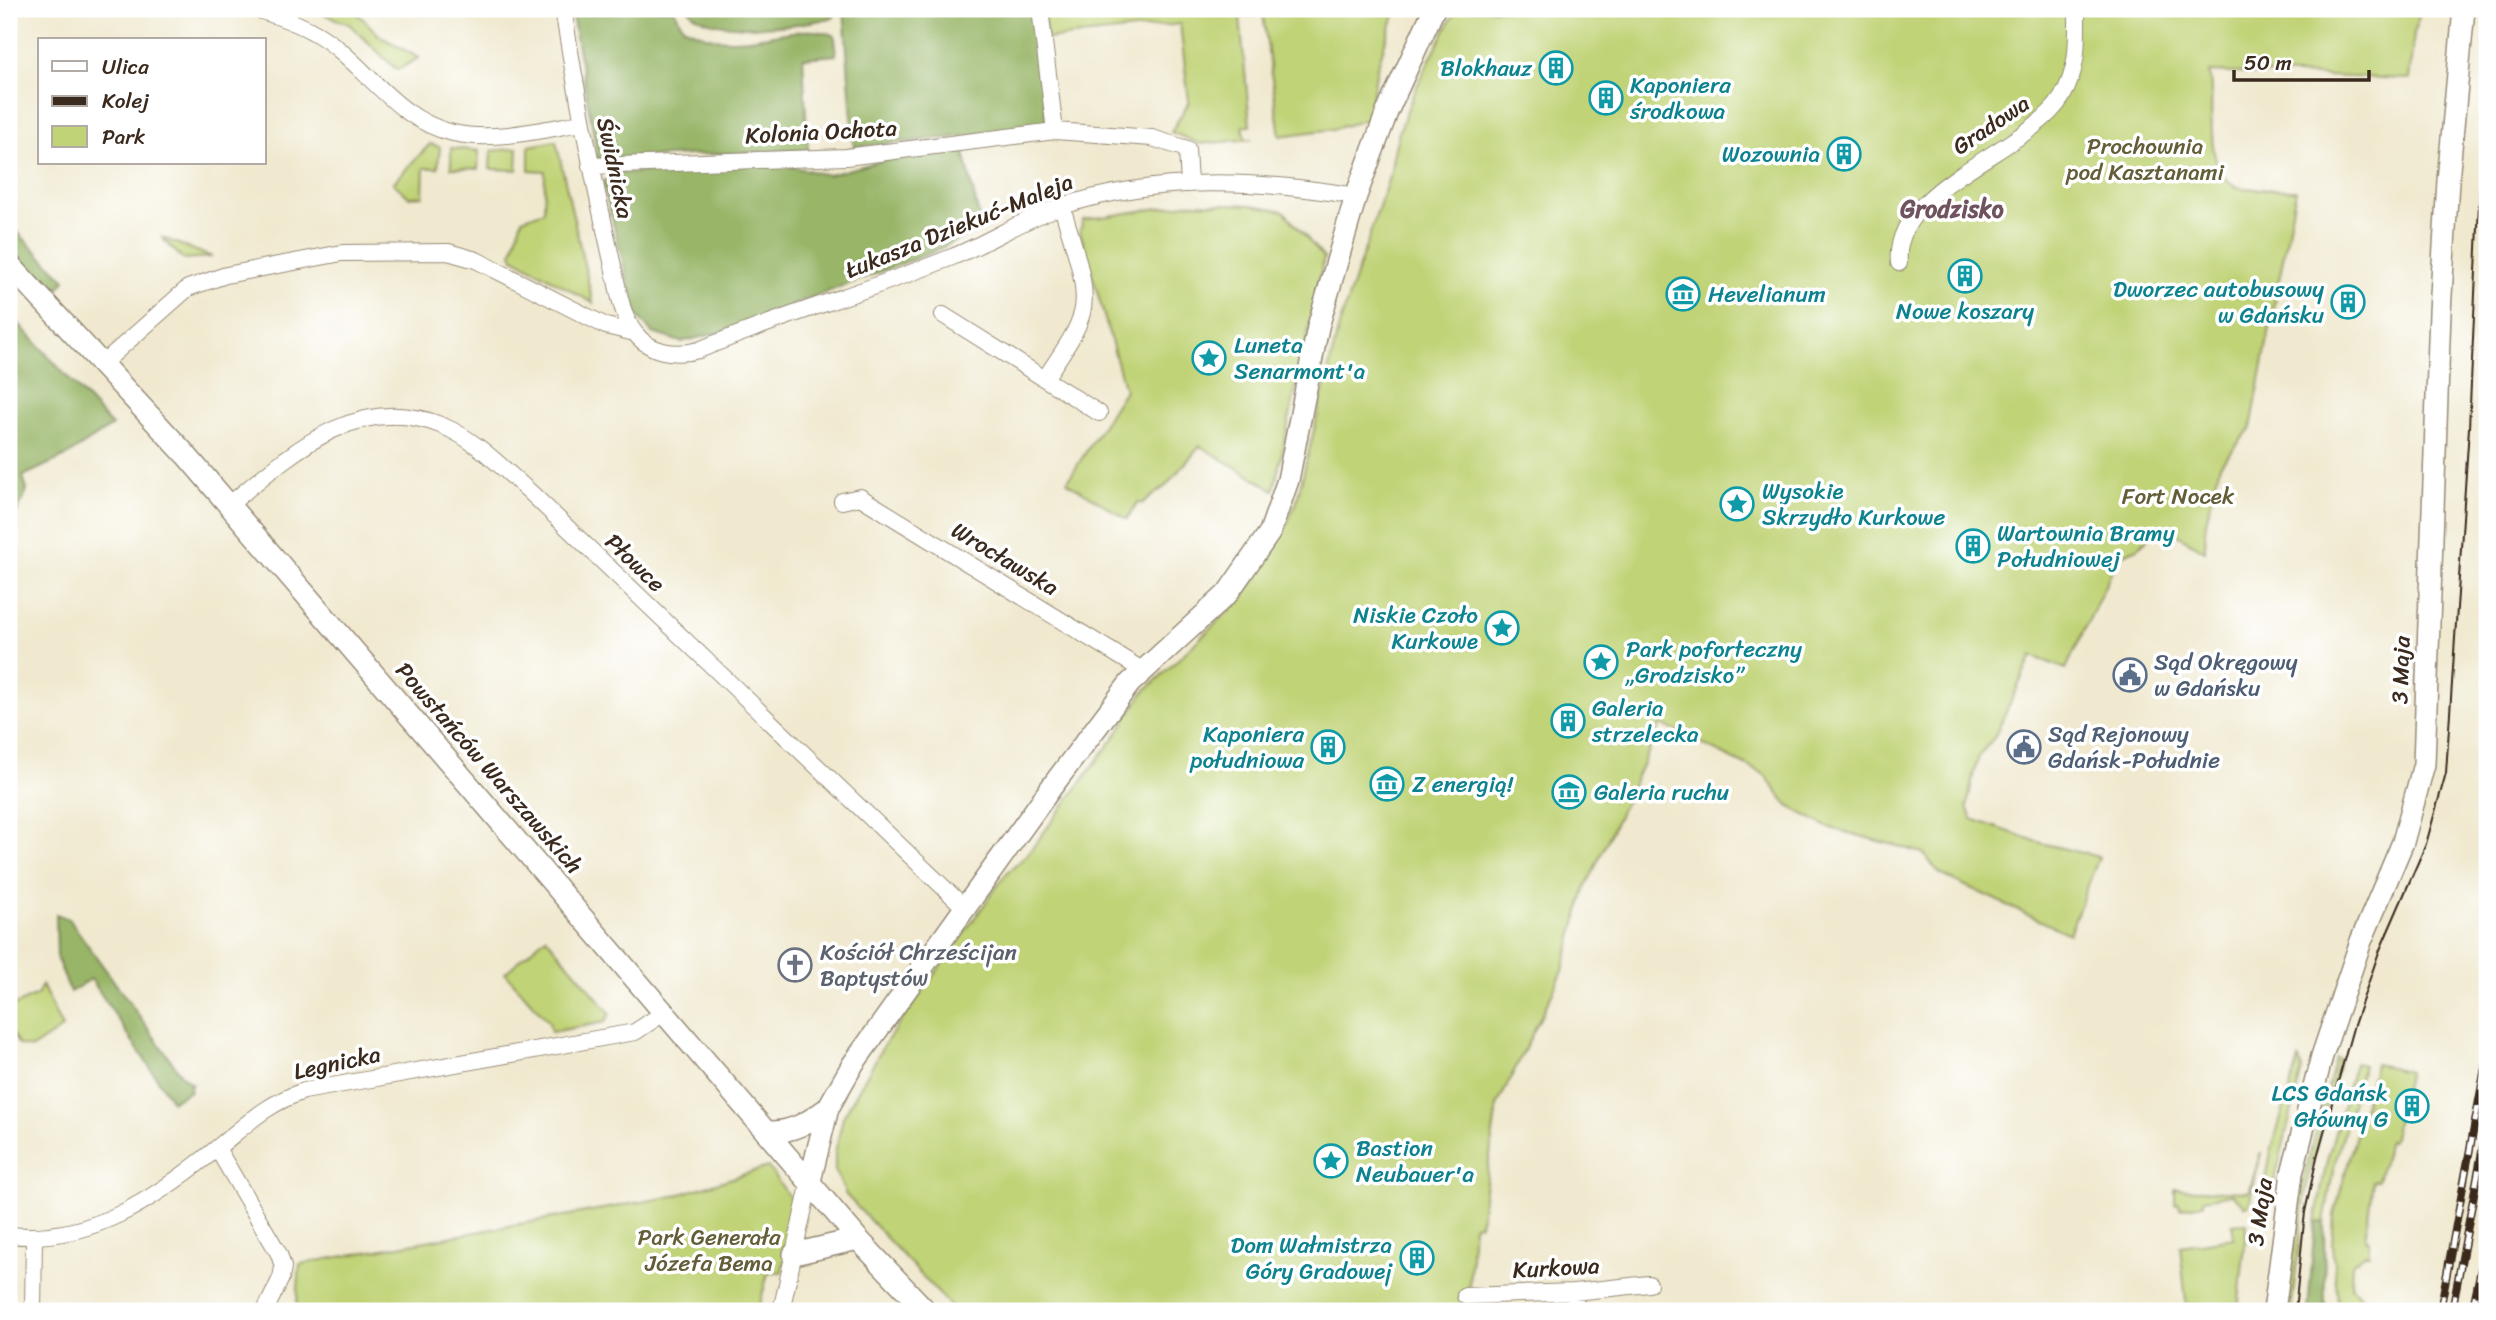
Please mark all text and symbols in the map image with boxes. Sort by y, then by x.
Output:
legend [38,38,266,164]
scale bar [2234,38,2368,82]
text: 50 m [2244,44,2292,82]
text: Ulica [102,48,149,86]
place label: Blokhauz [1440,48,1533,89]
building icon: Blokhauz [1537,49,1575,87]
place label: Kaponiera środkowa [1629,65,1731,132]
building icon: Kaponiera środkowa [1587,79,1625,117]
text: Kolej [102,82,149,120]
street label: Gradowa [1944,84,2039,166]
street label: Kolonia Ochota [744,108,898,156]
street label: Świdnicka [584,113,646,223]
text: Park [102,118,145,156]
park label: Prochownia pod Kasztanami [2065,126,2224,193]
place label: Wozownia [1722,134,1820,175]
building icon: Wozownia [1825,135,1863,173]
street label: Łukasza Dziekuć-Maleja [839,161,1080,291]
district label: Grodzisko [1900,188,2004,230]
building icon: Nowe koszary [1946,257,1984,295]
place label: Dworzec autobusowy w Gdańsku [2113,269,2325,336]
place label: Hevelianum [1708,274,1826,315]
museum icon: Hevelianum [1664,275,1702,313]
building icon: Dworzec autobusowy w Gdańsku [2329,283,2367,321]
place label: Nowe koszary [1896,291,2034,332]
place label: Luneta Senarmont'a [1234,325,1365,392]
place icon: Luneta Senarmont'a [1190,339,1228,377]
place label: Wysokie Skrzydło Kurkowe [1762,471,1945,538]
park label: Fort Nocek [2122,476,2235,517]
place icon: Wysokie Skrzydło Kurkowe [1718,485,1756,523]
street label: Wrocławska [943,511,1067,608]
place label: Wartownia Bramy Południowej [1997,513,2175,580]
street label: Płowce [595,523,675,603]
building icon: Wartownia Bramy Południowej [1954,527,1992,565]
place label: Niskie Czoło Kurkowe [1353,595,1478,662]
place icon: Niskie Czoło Kurkowe [1483,609,1521,647]
place label: Park poforteczny „Grodzisko” [1625,629,1802,696]
street label: 3 Maja [2379,635,2423,705]
place label: Sąd Okręgowy w Gdańsku [2154,642,2298,709]
place icon: Park poforteczny „Grodzisko” [1582,643,1620,681]
street label: Powstańców Warszawskich [385,652,593,884]
public building icon: Sąd Okręgowy w Gdańsku [2111,656,2149,694]
place label: Galeria strzelecka [1591,688,1699,755]
building icon: Galeria strzelecka [1549,702,1587,740]
place label: Kaponiera południowa [1189,714,1304,781]
place label: Sąd Rejonowy Gdańsk-Południe [2048,714,2220,781]
building icon: Kaponiera południowa [1309,728,1347,766]
public building icon: Sąd Rejonowy Gdańsk-Południe [2005,728,2043,766]
place label: Z energią! [1412,764,1515,805]
museum icon: Z energią! [1368,765,1406,803]
place label: Galeria ruchu [1594,772,1729,813]
museum icon: Galeria ruchu [1550,773,1588,811]
place label: Kościół Chrześcijan Baptystów [820,932,1017,999]
church icon: Kościół Chrześcijan Baptystów [776,946,814,984]
street label: Legnicka [290,1034,385,1092]
place label: LCS Gdańsk Główny G [2272,1073,2389,1140]
building icon: LCS Gdańsk Główny G [2393,1087,2431,1125]
place label: Bastion Neubauer'a [1356,1128,1474,1195]
place icon: Bastion Neubauer'a [1312,1142,1350,1180]
street label: 3 Maja [2235,1175,2285,1248]
park label: Park Generała Józefa Bema [638,1217,781,1284]
place label: Dom Wałmistrza Góry Gradowej [1230,1225,1393,1292]
building icon: Dom Wałmistrza Góry Gradowej [1398,1239,1436,1277]
street label: Kurkowa [1511,1245,1601,1291]

